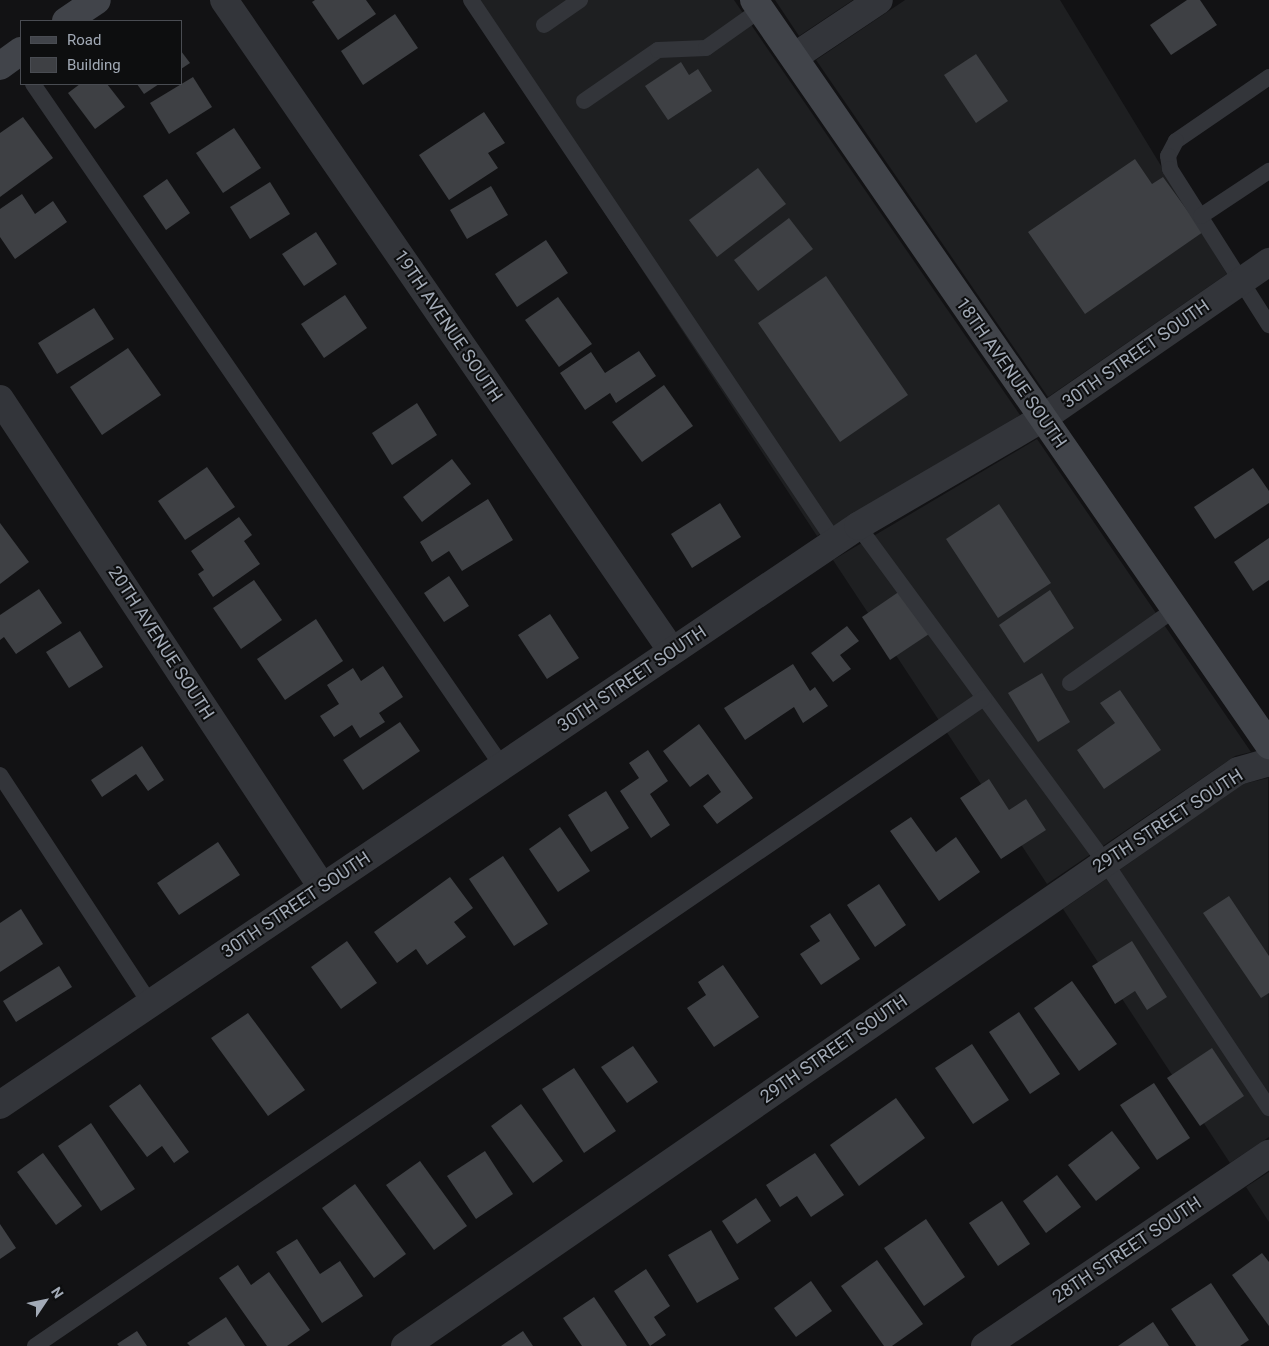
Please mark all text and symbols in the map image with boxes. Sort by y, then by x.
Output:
legend [20,20,182,85]
text: Road [67,31,101,49]
text: Building [67,56,121,74]
street label: 19TH AVENUE SOUTH [389,246,507,406]
street label: 18TH AVENUE SOUTH [951,294,1071,452]
street label: 30TH STREET SOUTH [1058,295,1214,413]
street label: 20TH AVENUE SOUTH [103,562,219,724]
street label: 30TH STREET SOUTH [553,621,711,737]
street label: 29TH STREET SOUTH [1089,764,1247,878]
street label: 30TH STREET SOUTH [217,847,375,963]
street label: 29TH STREET SOUTH [756,990,912,1108]
street label: 28TH STREET SOUTH [1048,1192,1206,1308]
north arrow [20,1276,70,1326]
text: N [48,1284,67,1301]

